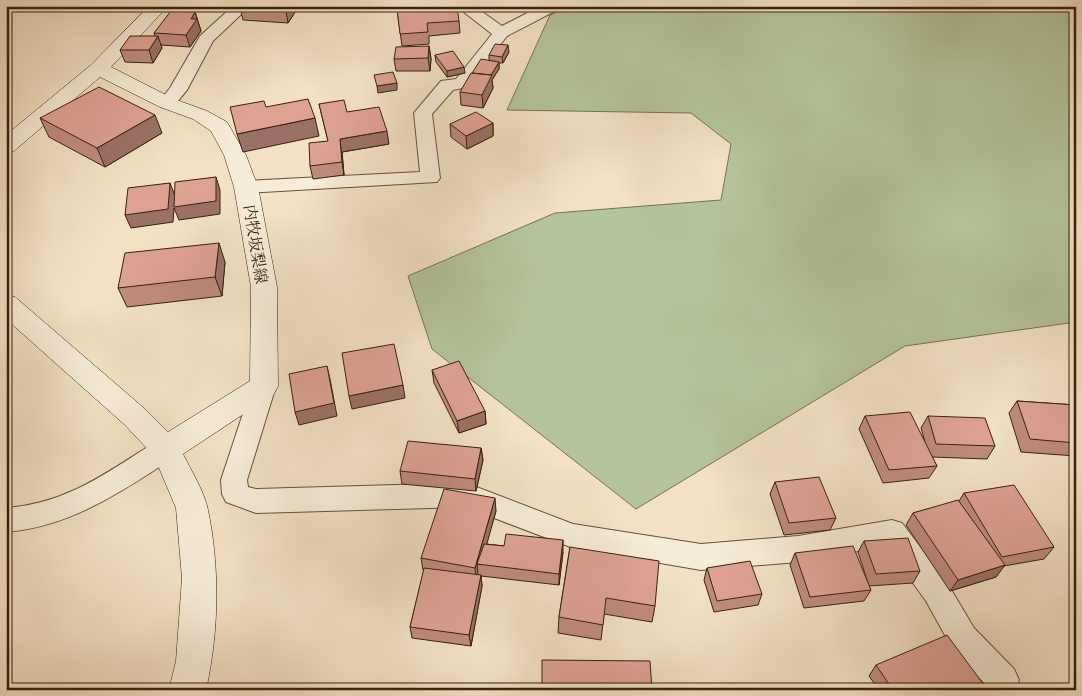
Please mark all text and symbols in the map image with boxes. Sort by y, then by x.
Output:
street label: 内牧坂梨線 [240,203,271,285]

